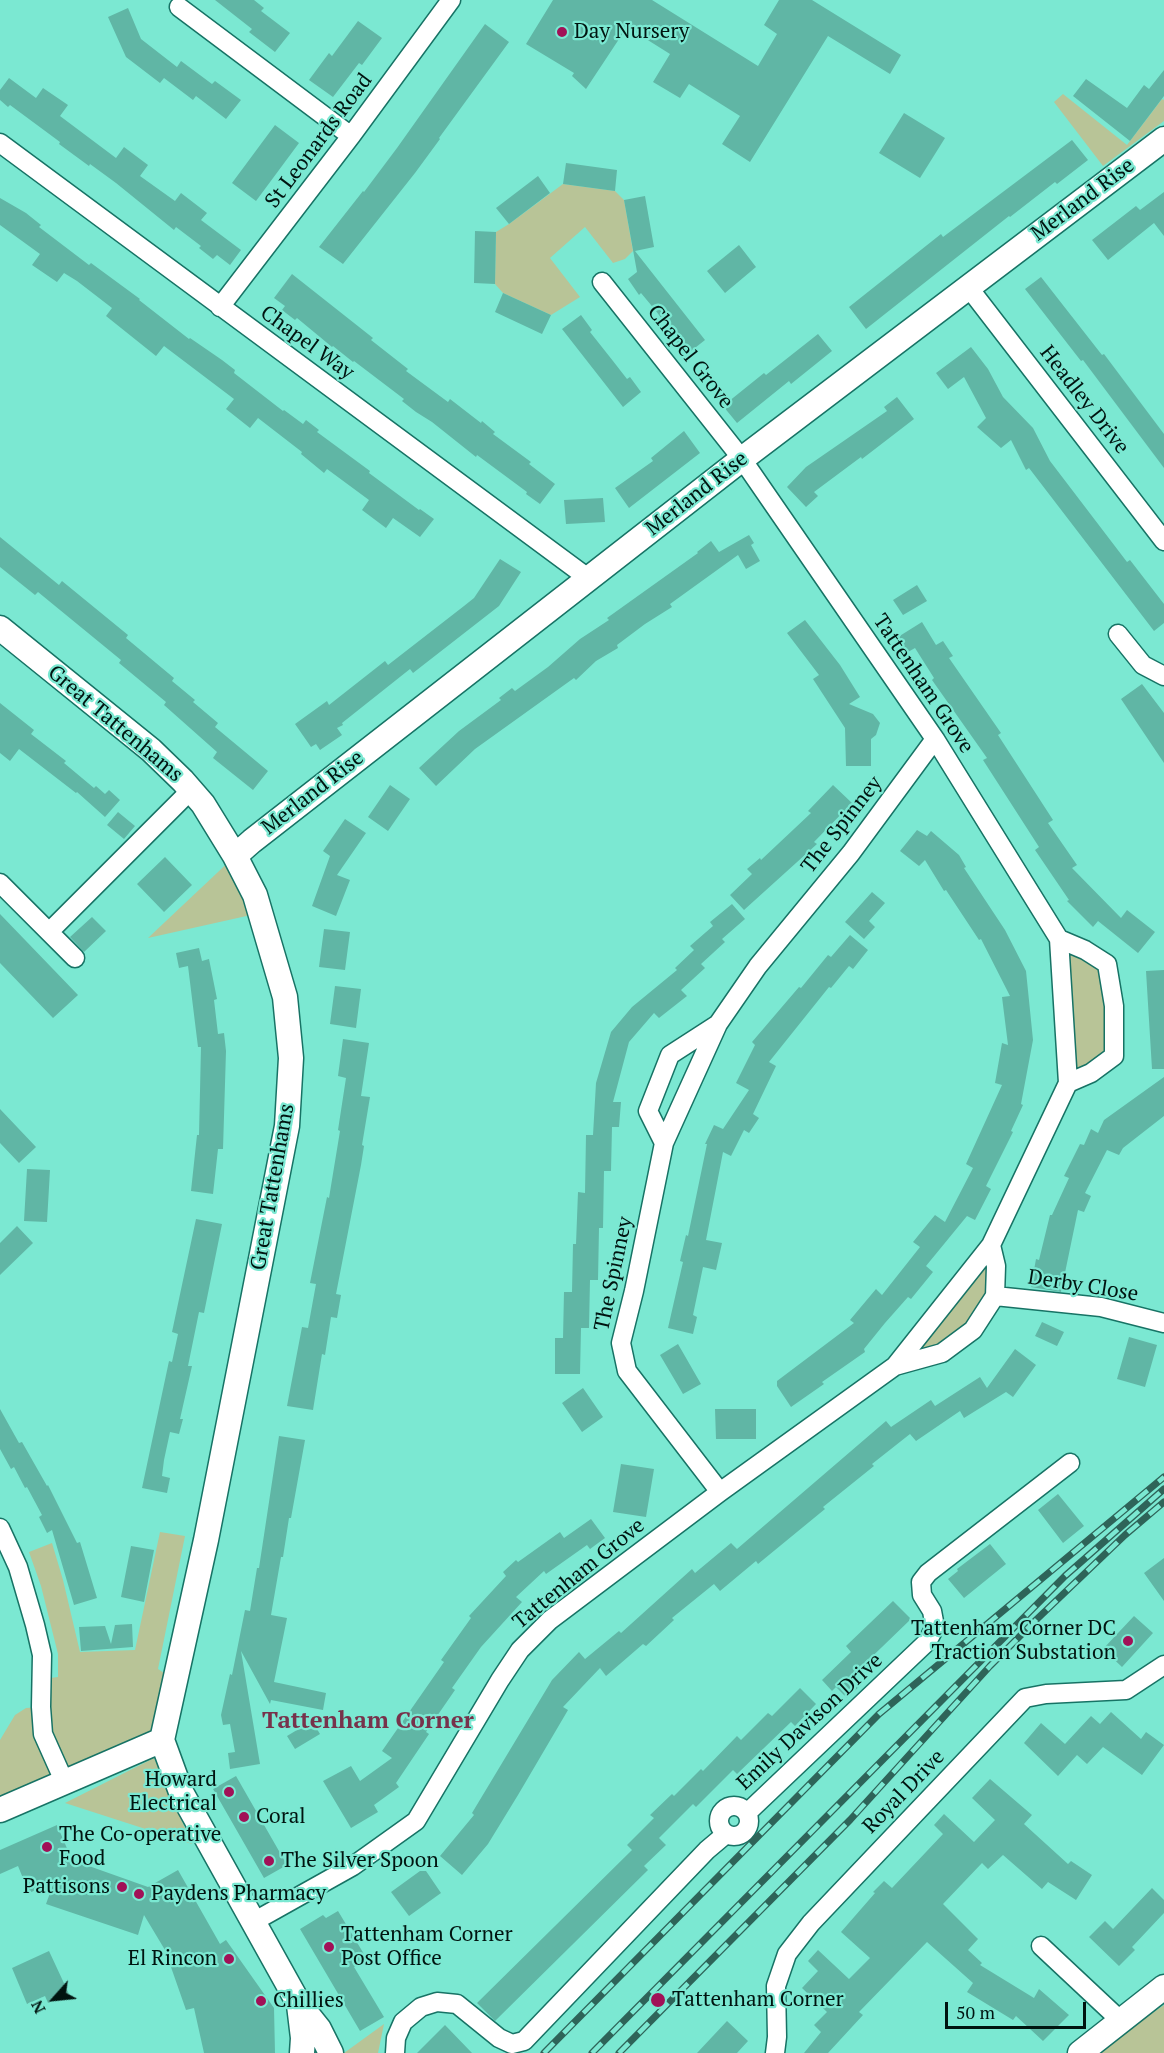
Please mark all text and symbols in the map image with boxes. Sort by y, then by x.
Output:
place label: Day Nursery [574,19,689,45]
marker: Day Nursery [555,25,569,39]
street label: St Leonards Road [260,69,378,213]
street label: Merland Rise [1027,153,1139,247]
street label: Chapel Grove [642,300,738,414]
street label: Chapel Way [255,301,359,385]
street label: Headley Drive [1034,341,1134,459]
street label: Merland Rise [641,446,753,542]
street label: Tattenham Grove [867,610,979,758]
street label: Great Tattenhams [42,660,188,788]
street label: Merland Rise [257,745,369,841]
street label: The Spinney [796,771,888,879]
street label: Great Tattenhams [246,1102,300,1272]
street label: The Spinney [590,1215,638,1333]
street label: Derby Close [1026,1265,1140,1307]
street label: Tattenham Grove [508,1513,650,1635]
place label: Tattenham Corner DC Traction Substation [911,1616,1116,1666]
marker: Tattenham Corner DC Traction Substation [1121,1634,1135,1648]
street label: Emily Davison Drive [732,1648,888,1796]
district label: Tattenham Corner [262,1707,474,1735]
street label: Royal Drive [858,1745,950,1839]
place label: Howard Electrical [129,1767,217,1817]
marker: Howard Electrical [222,1785,236,1799]
place label: Coral [256,1804,306,1830]
marker: Coral [237,1810,251,1824]
place label: The Co-operative Food [59,1822,221,1872]
marker: The Co-operative Food [40,1840,54,1854]
place label: The Silver Spoon [281,1848,439,1874]
marker: The Silver Spoon [262,1854,276,1868]
place label: Pattisons [23,1874,110,1900]
marker: Pattisons [115,1880,129,1894]
place label: Paydens Pharmacy [151,1881,326,1907]
marker: Paydens Pharmacy [132,1887,146,1901]
place label: Tattenham Corner Post Office [341,1922,513,1972]
marker: Tattenham Corner Post Office [322,1940,336,1954]
place label: El Rincon [128,1946,217,1972]
marker: El Rincon [222,1952,236,1966]
north arrow [24,1969,84,2029]
place label: Tattenham Corner [672,1987,844,2013]
place label: Chillies [273,1988,344,2014]
scale bar [948,1990,1089,2028]
marker: Tattenham Corner [649,1991,667,2009]
marker: Chillies [254,1994,268,2008]
text: N [25,1997,51,2018]
text: 50 m [956,2000,995,2024]

